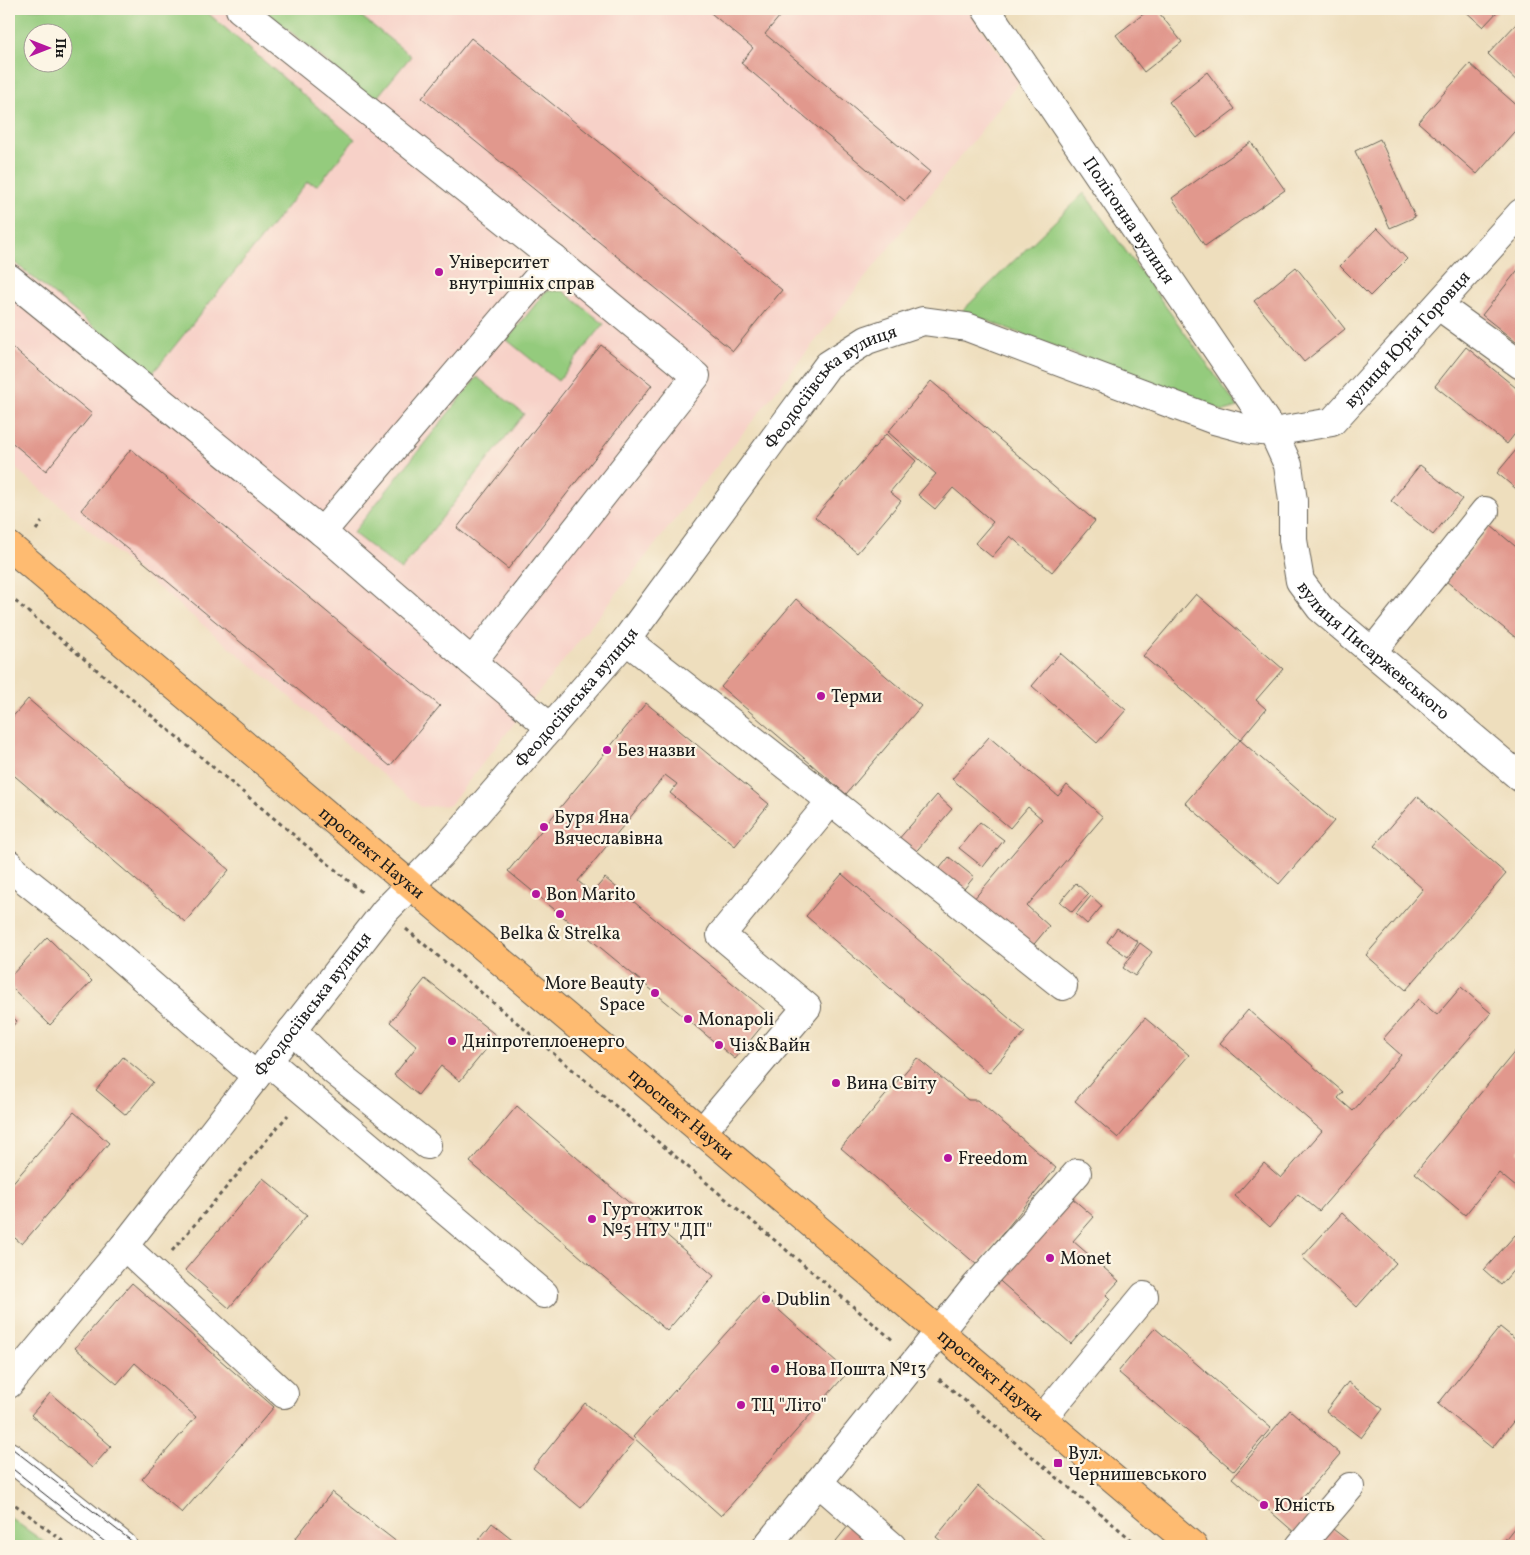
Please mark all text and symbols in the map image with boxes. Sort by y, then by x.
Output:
north arrow [22,22,72,72]
text: Пн [50,38,69,58]
street label: Полігонна вулиця [1076,152,1180,289]
place label: Університет внутрішніх справ [449,251,595,297]
marker: Університет внутрішніх справ [433,266,445,278]
street label: вулиця Юрія Горовця [1339,266,1477,414]
street label: Феодосіївська вулиця [759,320,900,455]
street label: вулиця Писаржевського [1290,577,1455,727]
street label: Феодосіївська вулиця [510,623,645,774]
place label: Терми [831,685,882,710]
marker: Терми [815,690,827,702]
place label: Без назви [617,739,696,764]
marker: Без назви [601,744,613,756]
street label: проспект Науки [313,802,429,906]
place label: Буря Яна Вячеславівна [554,806,663,852]
marker: Буря Яна Вячеславівна [538,821,550,833]
place label: Bon Marito [546,883,636,908]
marker: Bon Marito [530,888,542,900]
marker: Belka & Strelka [554,908,566,920]
place label: Belka & Strelka [500,922,621,947]
street label: Феодосіївська вулиця [249,927,378,1083]
place label: More Beauty Space [544,972,645,1018]
marker: More Beauty Space [649,987,661,999]
place label: Monapoli [698,1008,774,1033]
marker: Monapoli [682,1013,694,1025]
place label: Дніпротеплоенерго [462,1030,625,1055]
place label: Чіз&Вайн [729,1034,810,1059]
marker: Дніпротеплоенерго [446,1035,458,1047]
marker: Чіз&Вайн [713,1039,725,1051]
street label: проспект Науки [622,1063,739,1167]
place label: Вина Світу [846,1072,937,1097]
marker: Вина Світу [830,1077,842,1089]
place label: Freedom [958,1147,1028,1172]
marker: Freedom [942,1152,954,1164]
place label: Гуртожиток №5 НТУ "ДП" [602,1198,712,1244]
marker: Гуртожиток №5 НТУ "ДП" [586,1213,598,1225]
place label: Monet [1060,1247,1112,1272]
marker: Monet [1044,1252,1056,1264]
place label: Dublin [776,1288,831,1313]
marker: Dublin [760,1293,772,1305]
street label: проспект Науки [931,1324,1048,1428]
place label: Нова Пошта №13 [785,1358,926,1383]
marker: Нова Пошта №13 [769,1363,781,1375]
place label: ТЦ "Літо" [751,1394,827,1419]
marker: ТЦ "Літо" [735,1399,747,1411]
place label: Вул. Чернишевського [1068,1442,1207,1488]
marker: Вул. Чернишевського [1052,1457,1064,1469]
place label: Юність [1274,1494,1335,1519]
marker: Юність [1258,1499,1270,1511]

